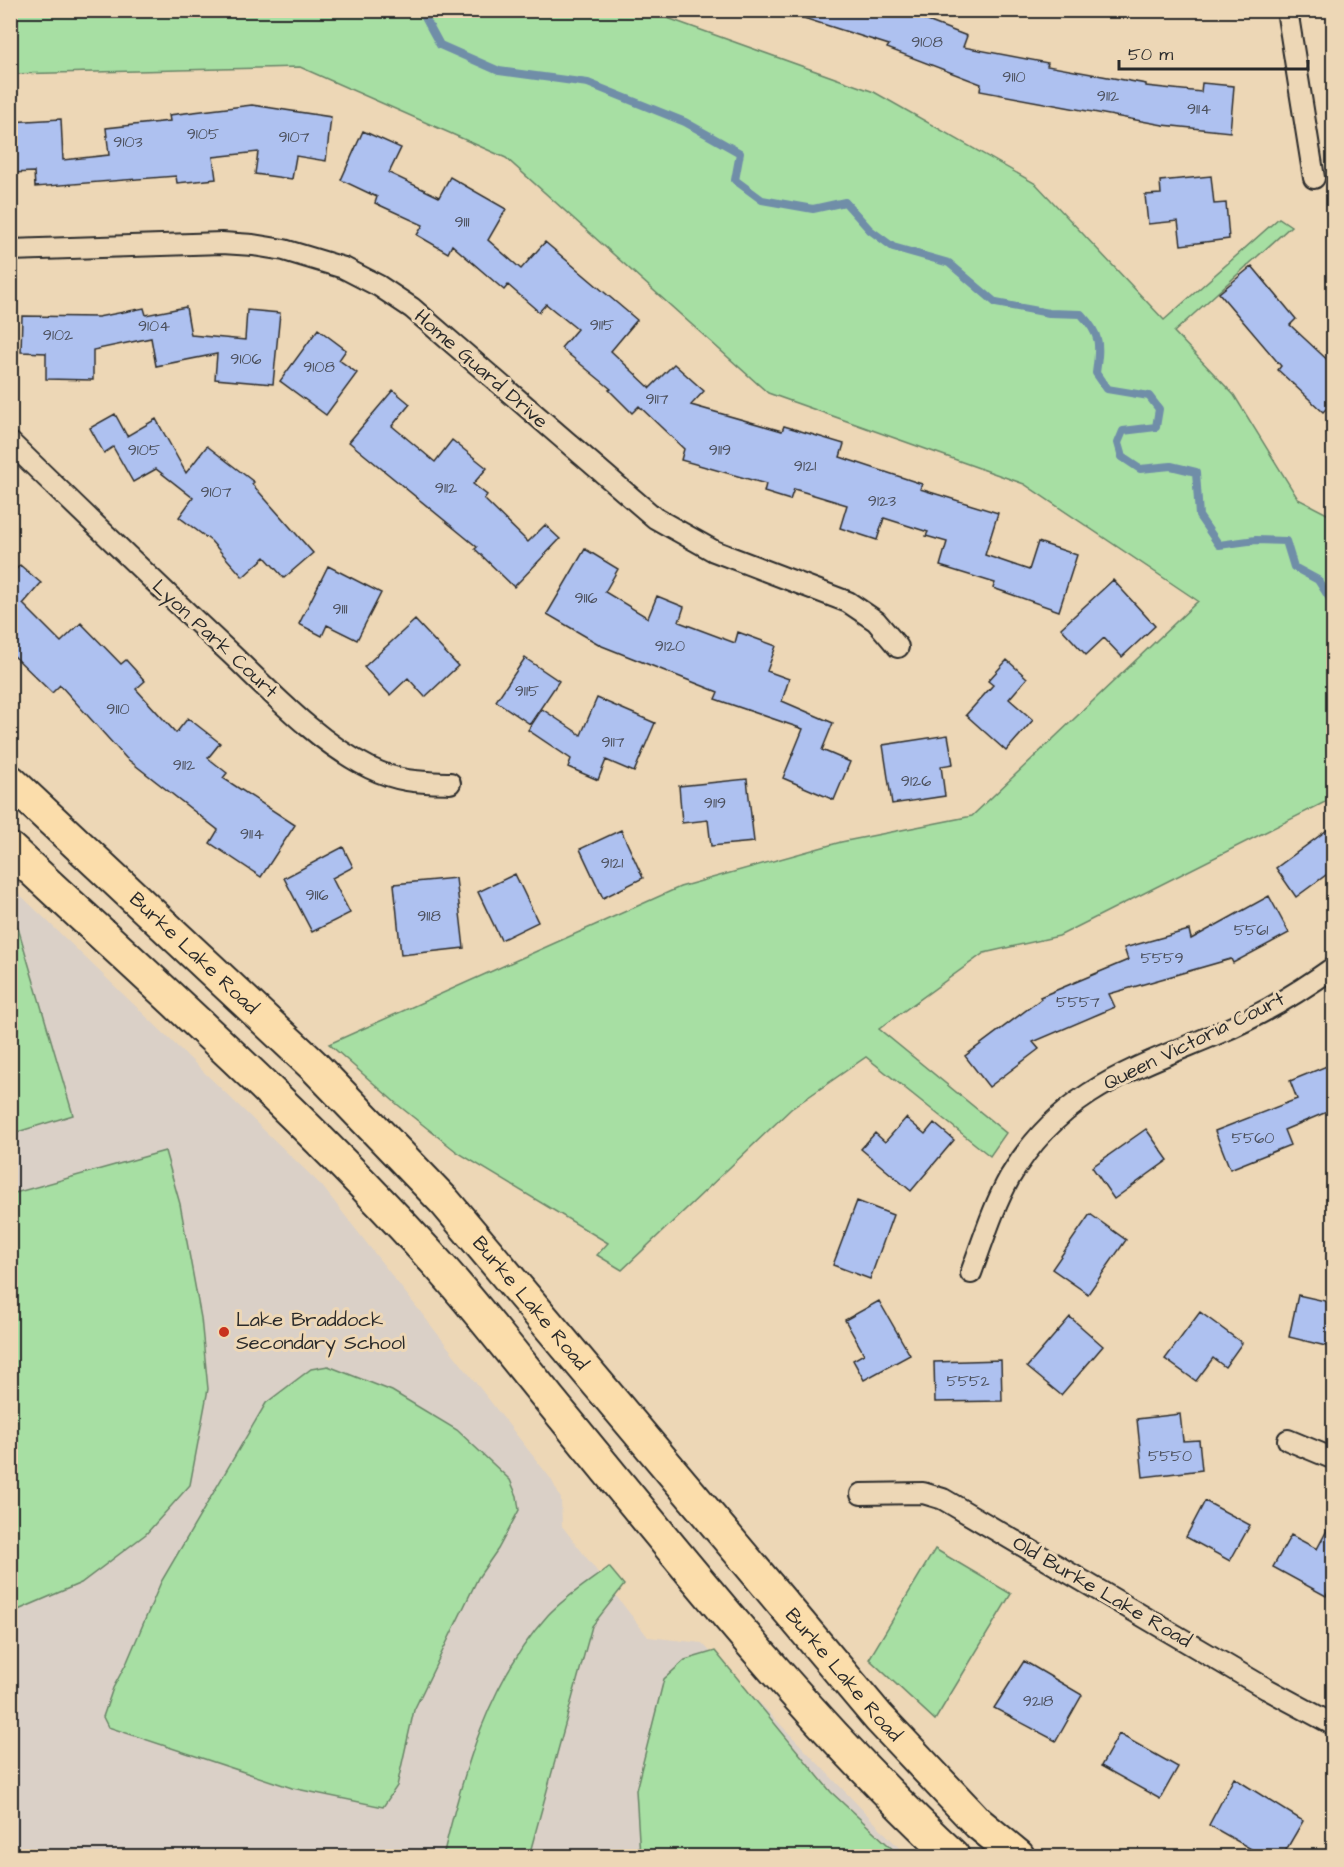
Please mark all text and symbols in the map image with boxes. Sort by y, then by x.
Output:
house number: 9108 [911,31,943,53]
scale bar [1119,33,1308,71]
text: 50 m [1128,42,1173,67]
house number: 9110 [1002,66,1026,88]
house number: 9112 [1097,85,1119,107]
house number: 9114 [1187,98,1211,120]
house number: 9105 [187,123,220,145]
house number: 9107 [278,126,310,148]
house number: 9103 [113,131,143,153]
house number: 9111 [454,211,470,233]
street label: Home Guard Drive [408,303,554,435]
house number: 9115 [590,314,615,336]
house number: 9104 [138,315,170,337]
house number: 9102 [43,324,73,346]
house number: 9106 [230,348,262,370]
house number: 9108 [303,356,335,378]
house number: 9117 [645,388,669,410]
house number: 9105 [128,439,161,461]
house number: 9119 [709,439,731,461]
house number: 9121 [794,455,816,477]
house number: 9112 [435,477,457,499]
house number: 9107 [200,481,232,503]
house number: 9123 [868,490,896,512]
street label: Lyon Park Court [145,573,284,706]
house number: 9116 [574,587,598,609]
house number: 9111 [332,598,348,620]
house number: 9120 [655,635,685,657]
house number: 9115 [515,680,540,702]
house number: 9110 [106,698,130,720]
house number: 9117 [601,731,625,753]
house number: 9112 [173,754,195,776]
house number: 9126 [901,770,931,792]
house number: 9119 [704,792,726,814]
house number: 9114 [240,823,264,845]
house number: 9121 [601,852,623,874]
house number: 9116 [305,884,329,906]
street label: Burke Lake Road [123,886,265,1021]
house number: 9118 [417,905,441,927]
house number: 5561 [1234,919,1268,941]
house number: 5559 [1140,947,1184,969]
street label: Queen Victoria Court [1099,985,1289,1097]
house number: 5557 [1056,991,1100,1013]
house number: 5560 [1232,1127,1274,1149]
street label: Burke Lake Road [466,1230,595,1377]
place label: Lake Braddock Secondary School [236,1306,405,1358]
marker: Lake Braddock Secondary School [217,1325,231,1339]
house number: 5552 [946,1370,990,1392]
house number: 5550 [1148,1445,1192,1467]
street label: Old Burke Lake Road [1007,1529,1197,1655]
street label: Burke Lake Road [778,1602,908,1748]
house number: 9218 [1023,1690,1053,1712]

